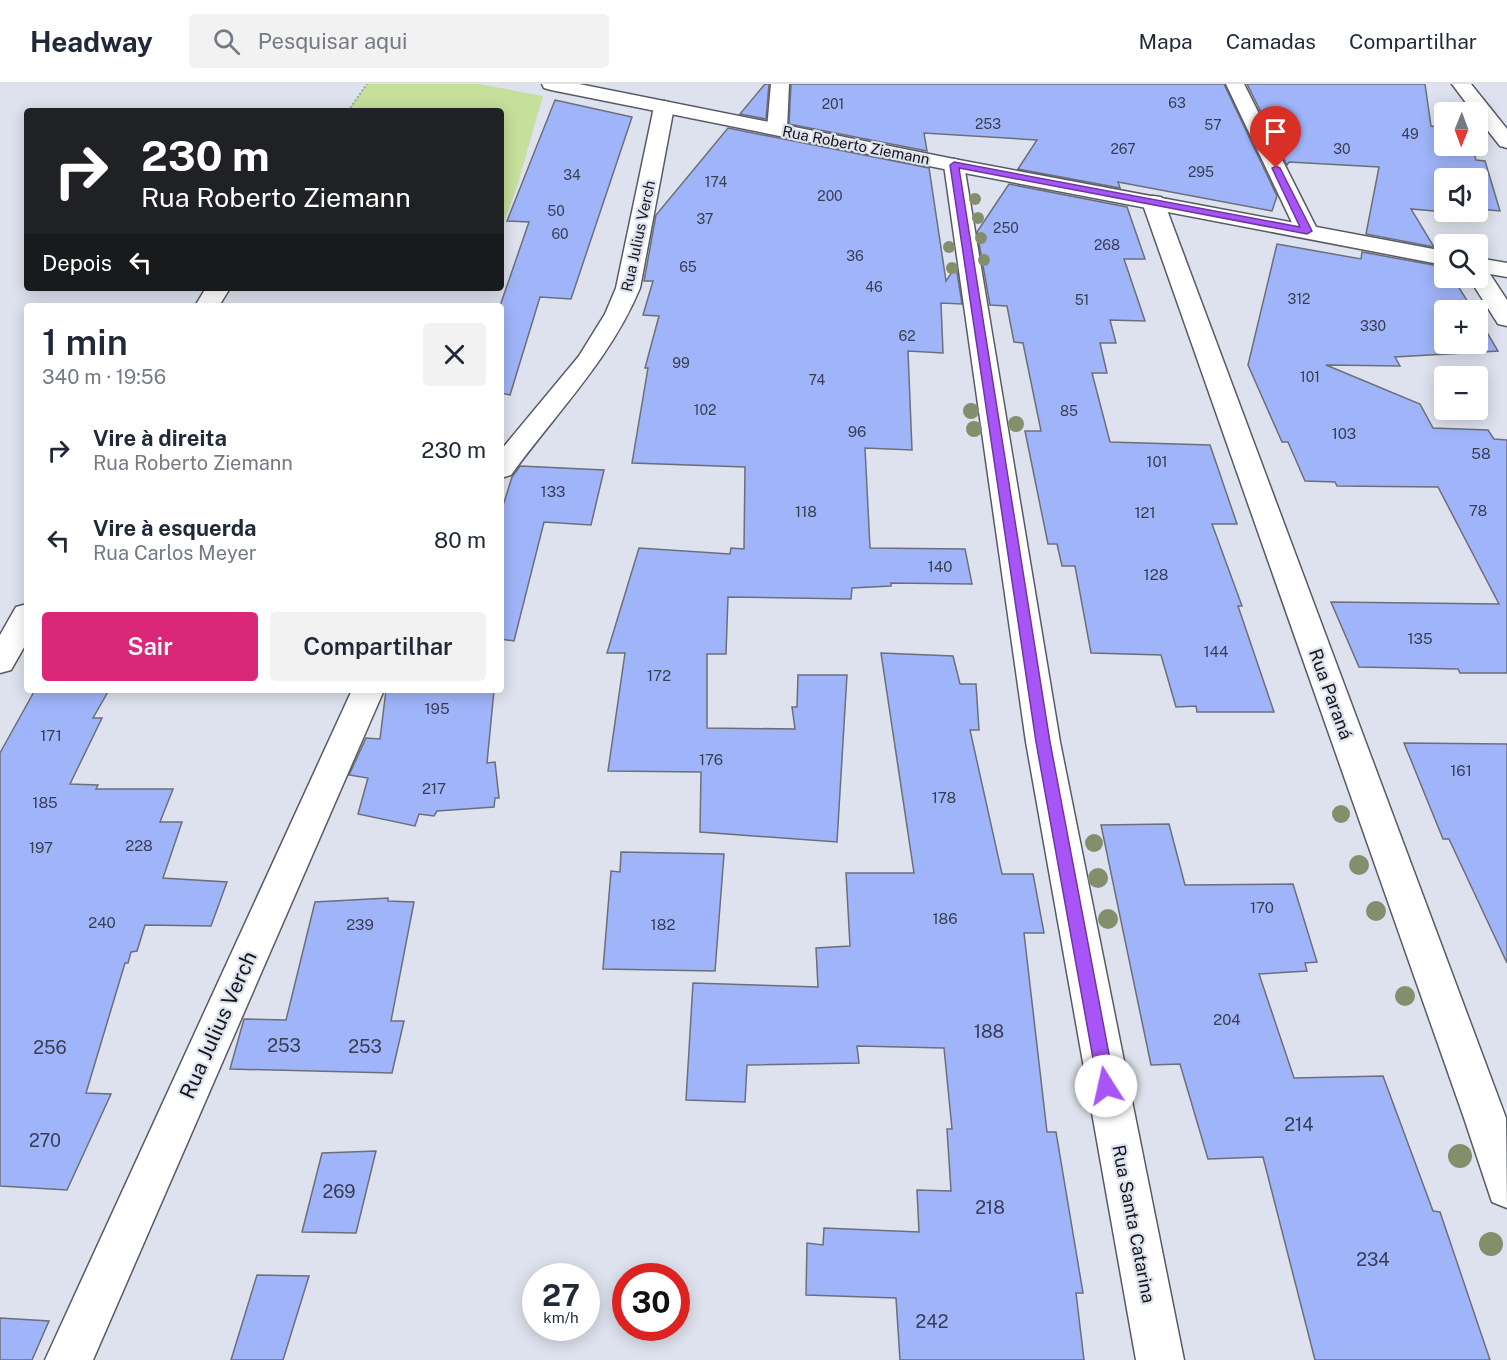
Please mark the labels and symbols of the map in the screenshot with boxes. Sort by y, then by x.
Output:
house number: 63 [1168,95,1186,111]
house number: 201 [822,96,844,112]
north arrow [1434,102,1488,156]
pin [1250,106,1301,168]
house number: 253 [975,116,1001,132]
house number: 57 [1204,117,1222,133]
street label: Rua Roberto Ziemann [781,122,931,168]
house number: 49 [1401,126,1419,142]
house number: 267 [1110,141,1136,157]
house number: 30 [1333,141,1351,157]
house number: 295 [1188,164,1214,180]
house number: 34 [563,167,581,183]
house number: 174 [705,174,727,190]
street label: Rua Julius Verch [618,179,658,293]
house number: 200 [817,188,843,204]
house number: 50 [547,203,565,219]
house number: 37 [697,211,713,227]
house number: 250 [993,220,1019,236]
house number: 60 [551,226,569,242]
house number: 268 [1094,237,1120,253]
house number: 36 [846,248,864,264]
house number: 65 [679,259,697,275]
house number: 46 [865,279,883,295]
house number: 312 [1288,291,1310,307]
house number: 51 [1075,292,1089,308]
house number: 330 [1360,318,1386,334]
house number: 62 [898,328,916,344]
house number: 99 [672,355,690,371]
house number: 101 [1300,369,1320,385]
house number: 74 [809,372,826,388]
house number: 102 [694,402,716,418]
house number: 85 [1060,403,1078,419]
house number: 96 [848,423,866,440]
house number: 103 [1332,425,1356,442]
house number: 58 [1471,445,1491,462]
house number: 101 [1146,453,1168,470]
house number: 133 [541,483,565,500]
house number: 78 [1469,502,1487,519]
house number: 118 [795,503,817,520]
house number: 121 [1134,504,1156,521]
house number: 140 [928,558,952,575]
house number: 128 [1144,566,1168,583]
house number: 135 [1407,630,1433,647]
house number: 144 [1204,643,1228,660]
street label: Rua Paraná [1305,646,1357,742]
house number: 172 [647,667,671,684]
house number: 195 [424,700,450,717]
house number: 171 [40,727,62,744]
house number: 176 [699,751,723,768]
house number: 161 [1450,762,1472,779]
house number: 217 [422,780,446,797]
house number: 178 [932,789,956,806]
house number: 185 [32,794,58,811]
house number: 228 [125,837,153,854]
house number: 197 [29,839,53,856]
house number: 170 [1250,899,1274,916]
house number: 186 [932,910,958,927]
house number: 240 [88,914,116,931]
house number: 239 [346,916,374,933]
house number: 182 [651,916,675,933]
street label: Rua Julius Verch [174,947,262,1103]
house number: 204 [1213,1011,1241,1028]
house number: 188 [974,1021,1004,1042]
house number: 253 [267,1035,301,1056]
house number: 253 [348,1036,382,1057]
house number: 256 [33,1037,67,1058]
position arrow [1074,1054,1138,1118]
house number: 214 [1284,1114,1314,1135]
house number: 270 [29,1130,61,1151]
street label: Rua Santa Catarina [1108,1143,1160,1305]
house number: 269 [322,1181,356,1202]
house number: 218 [975,1197,1005,1218]
house number: 234 [1356,1249,1390,1270]
speed limit sign: 30 [612,1263,690,1341]
house number: 242 [916,1311,948,1332]

